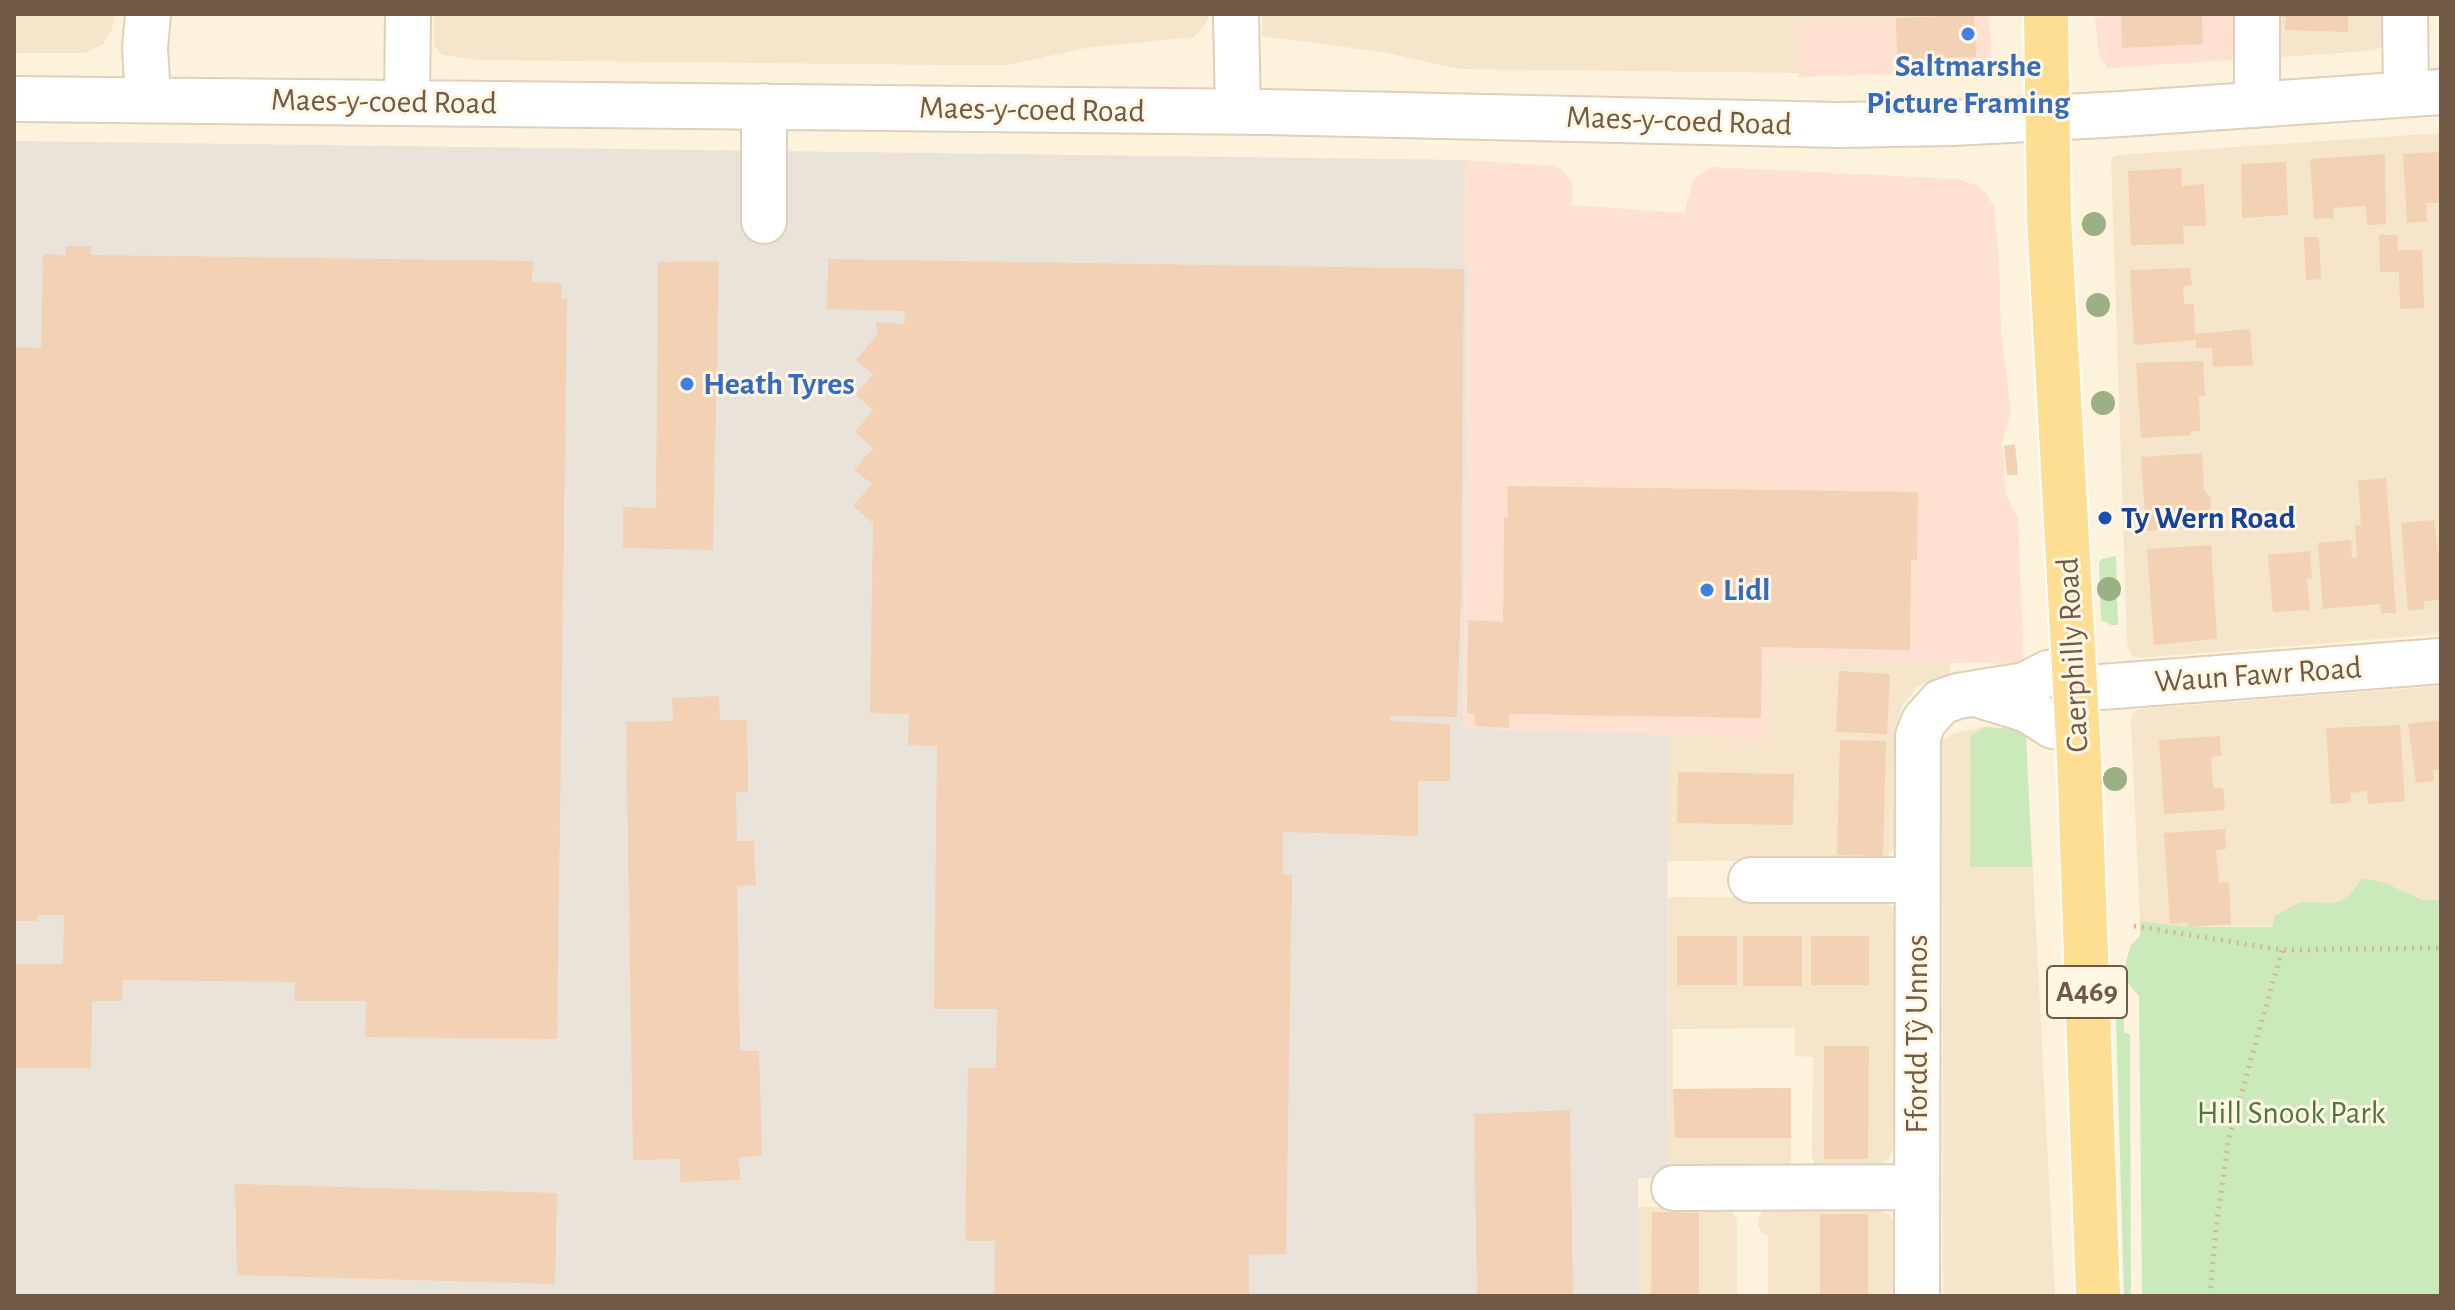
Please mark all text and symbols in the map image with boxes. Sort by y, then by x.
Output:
marker: Saltmarshe Picture Framing [1959,25,1977,43]
place label: Saltmarshe Picture Framing [1866,47,2070,122]
street label: Maes-y-coed Road [271,81,497,123]
street label: Maes-y-coed Road [919,89,1145,131]
street label: Maes-y-coed Road [1565,98,1793,144]
place label: Heath Tyres [703,365,855,403]
marker: Heath Tyres [678,375,696,393]
place label: Ty Wern Road [2121,499,2295,537]
marker: Ty Wern Road [2096,509,2114,527]
street label: Caerphilly Road [2049,556,2097,754]
place label: Lidl [1723,571,1770,609]
marker: Lidl [1698,581,1716,599]
street label: Waun Fawr Road [2153,649,2363,701]
street label: Ffordd Tŷ Unnos [1898,934,1936,1134]
road number: A469 [2047,966,2127,1018]
park label: Hill Snook Park [2197,1094,2385,1132]

